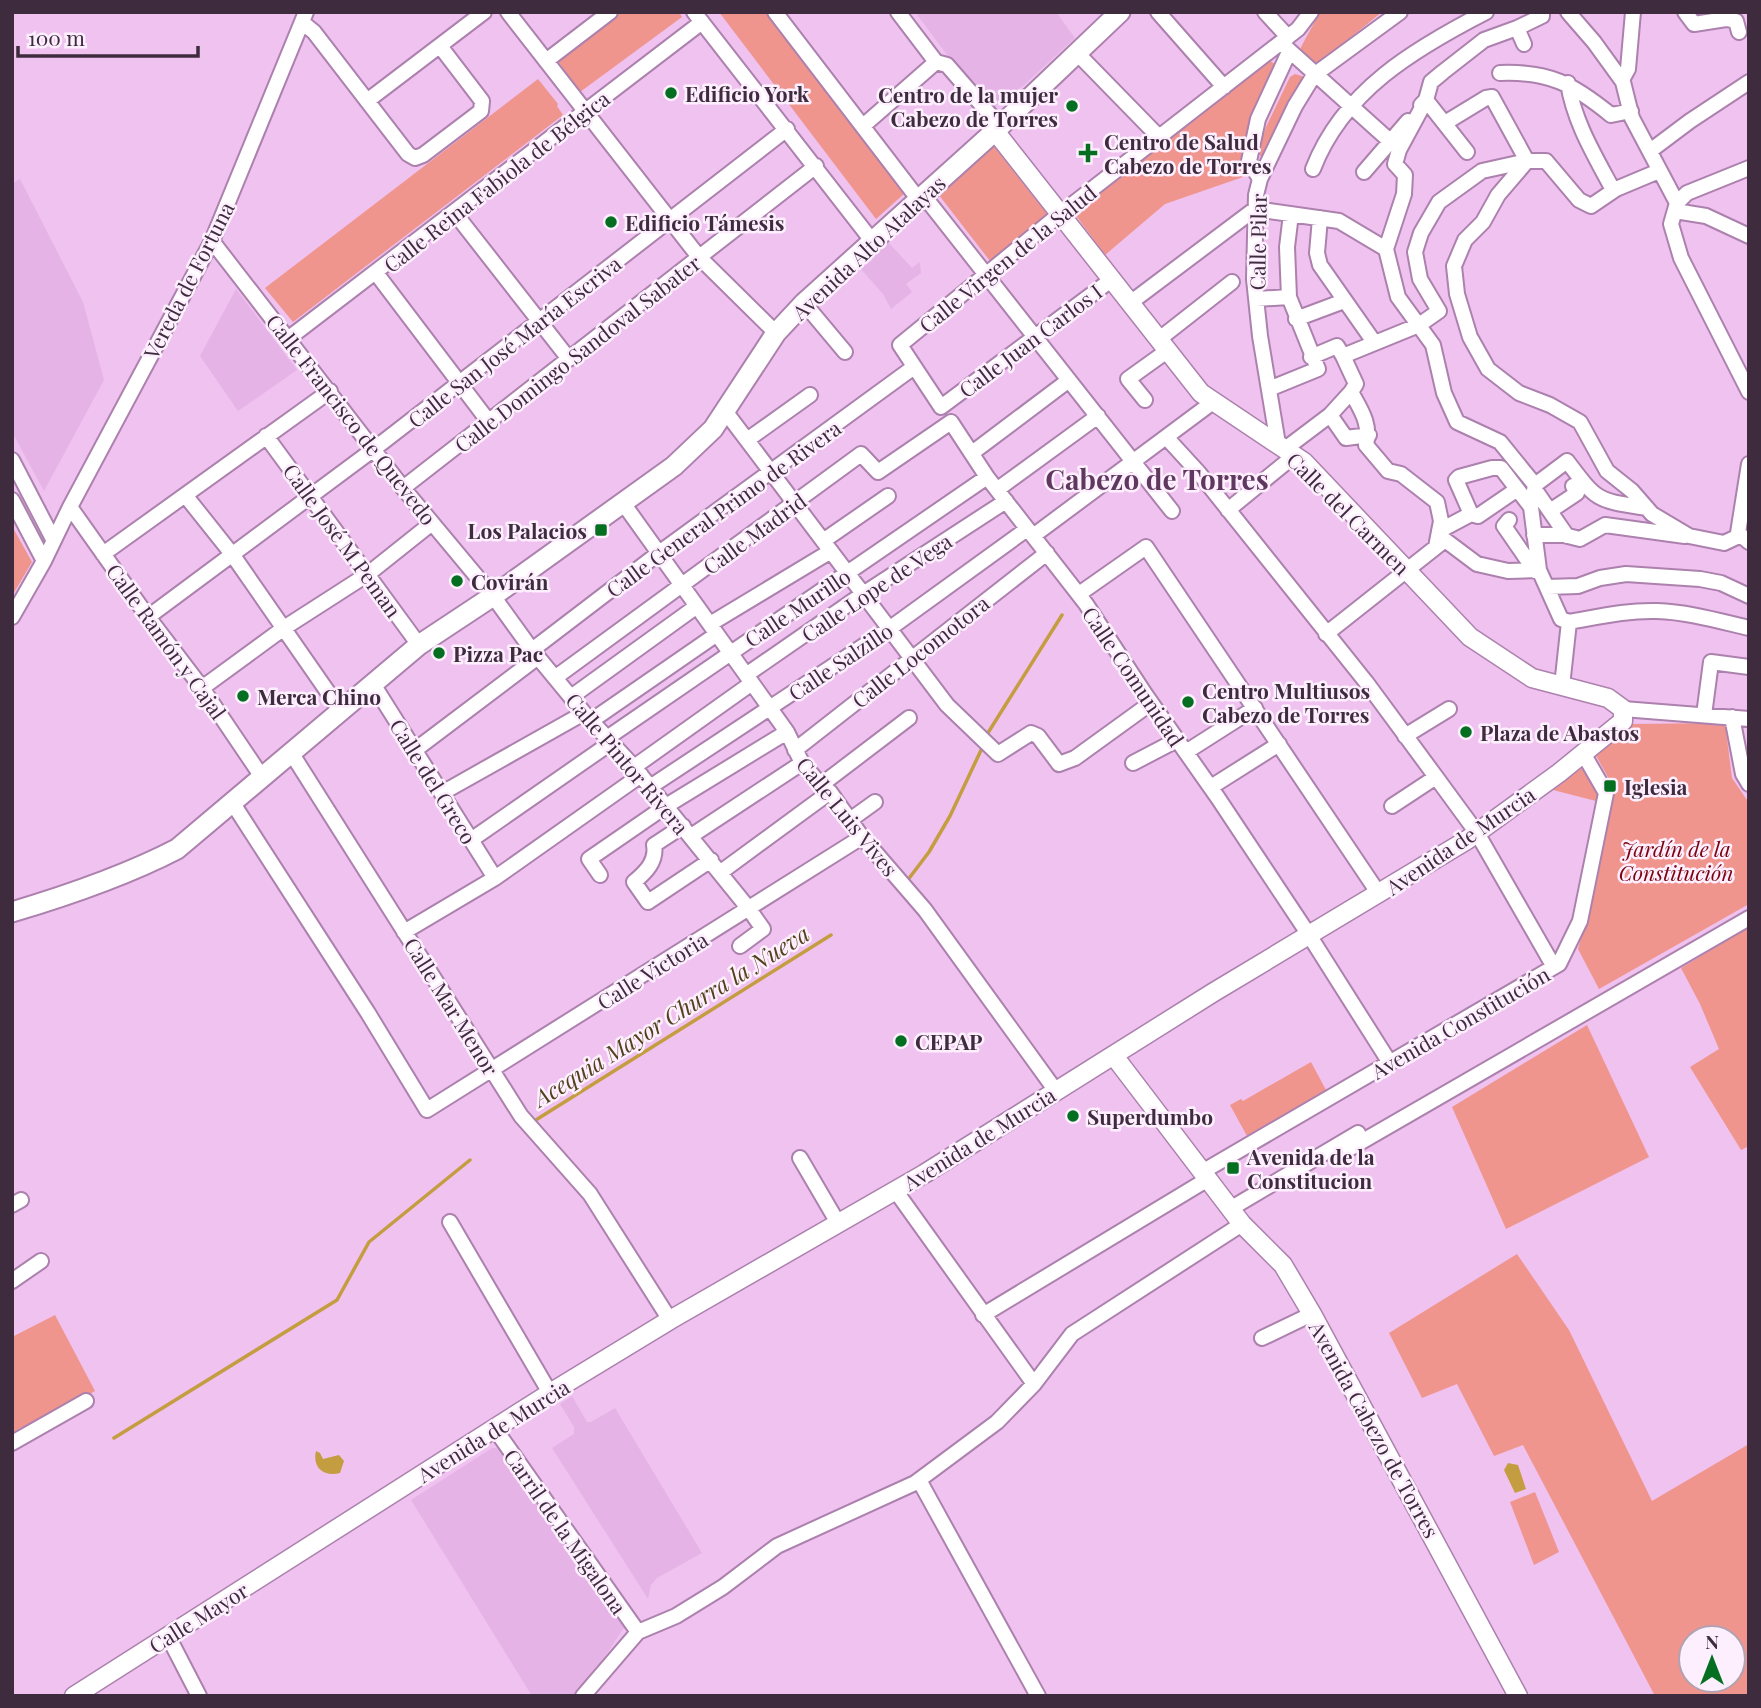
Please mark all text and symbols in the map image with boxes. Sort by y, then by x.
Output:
scale bar [18,14,198,58]
text: 100 m [28,23,85,51]
place label: Edificio York [685,79,810,107]
place label: Centro de la mujer Cabezo de Torres [878,80,1058,132]
street label: Calle Reina Fabiola de Bélgica [377,84,615,278]
marker: Edificio York [663,85,679,101]
marker: Centro de la mujer Cabezo de Torres [1064,98,1080,114]
place label: Centro de Salud Cabezo de Torres [1104,127,1271,179]
marker: Centro de Salud Cabezo de Torres [1078,143,1098,163]
street label: Avenida Alto Atalayas [785,169,951,326]
street label: Calle Virgen de la Salud [913,178,1101,338]
street label: Calle Pilar [1242,193,1272,291]
street label: Vereda de Fortuna [136,196,240,364]
place label: Edificio Támesis [625,208,785,236]
marker: Edificio Támesis [603,214,619,230]
street label: Calle Domingo Sandoval Sabater [448,248,706,458]
street label: Calle San José María Escriva [402,249,627,433]
street label: Calle Juan Carlos I [953,277,1107,403]
street label: Calle Francisco de Quevedo [261,308,443,530]
street label: Calle General Primo de Rivera [600,413,846,603]
street label: Calle del Carmen [1282,446,1417,581]
street label: Calle José M Peman [278,457,409,623]
district label: Cabezo de Torres [1045,460,1269,497]
street label: Calle Madrid [697,486,811,580]
place label: Los Palacios [468,516,587,544]
marker: Los Palacios [593,522,609,538]
street label: Calle Lope de Vega [795,526,957,648]
street label: Calle Ramón y Cajal [101,557,233,725]
street label: Calle Murillo [739,561,855,653]
place label: Covirán [471,567,548,595]
marker: Covirán [449,573,465,589]
street label: Calle Locomotora [846,588,995,713]
street label: Calle Comunidad [1077,601,1191,751]
street label: Calle Salzillo [783,616,897,706]
place label: Pizza Pac [453,639,543,667]
marker: Pizza Pac [431,645,447,661]
place label: Centro Multiusos Cabezo de Torres [1202,676,1370,728]
place label: Merca Chino [257,682,381,710]
street label: Calle Pintor Rivera [560,686,696,840]
marker: Merca Chino [235,688,251,704]
marker: Centro Multiusos Cabezo de Torres [1180,694,1196,710]
street label: Calle del Greco [384,713,484,849]
place label: Plaza de Abastos [1480,718,1639,746]
marker: Plaza de Abastos [1458,724,1474,740]
street label: Calle Luis Vives [791,750,905,882]
place label: Iglesia [1624,772,1688,800]
marker: Iglesia [1602,778,1618,794]
street label: Avenida de Murcia [1379,779,1541,901]
park label: Jardín de la Constitución [1619,834,1733,886]
water label: Acequia Mayor Churra la Nueva [525,917,815,1114]
street label: Calle Victoria [591,925,713,1015]
street label: Calle Mar Menor [398,932,506,1081]
street label: Avenida Constitución [1365,959,1555,1085]
place label: CEPAP [915,1027,983,1055]
marker: CEPAP [893,1033,909,1049]
street label: Avenida de Murcia [897,1080,1061,1197]
place label: Superdumbo [1087,1102,1213,1130]
marker: Superdumbo [1065,1108,1081,1124]
place label: Avenida de la Constitucion [1246,1142,1375,1194]
marker: Avenida de la Constitucion [1225,1160,1241,1176]
street label: Avenida Cabezo de Torres [1303,1315,1446,1542]
street label: Avenida de Murcia [411,1372,575,1489]
street label: Carril de la Migalona [498,1443,634,1620]
street label: Calle Mayor [143,1575,254,1659]
north arrow [1677,1624,1747,1694]
text: N [1705,1628,1719,1654]

